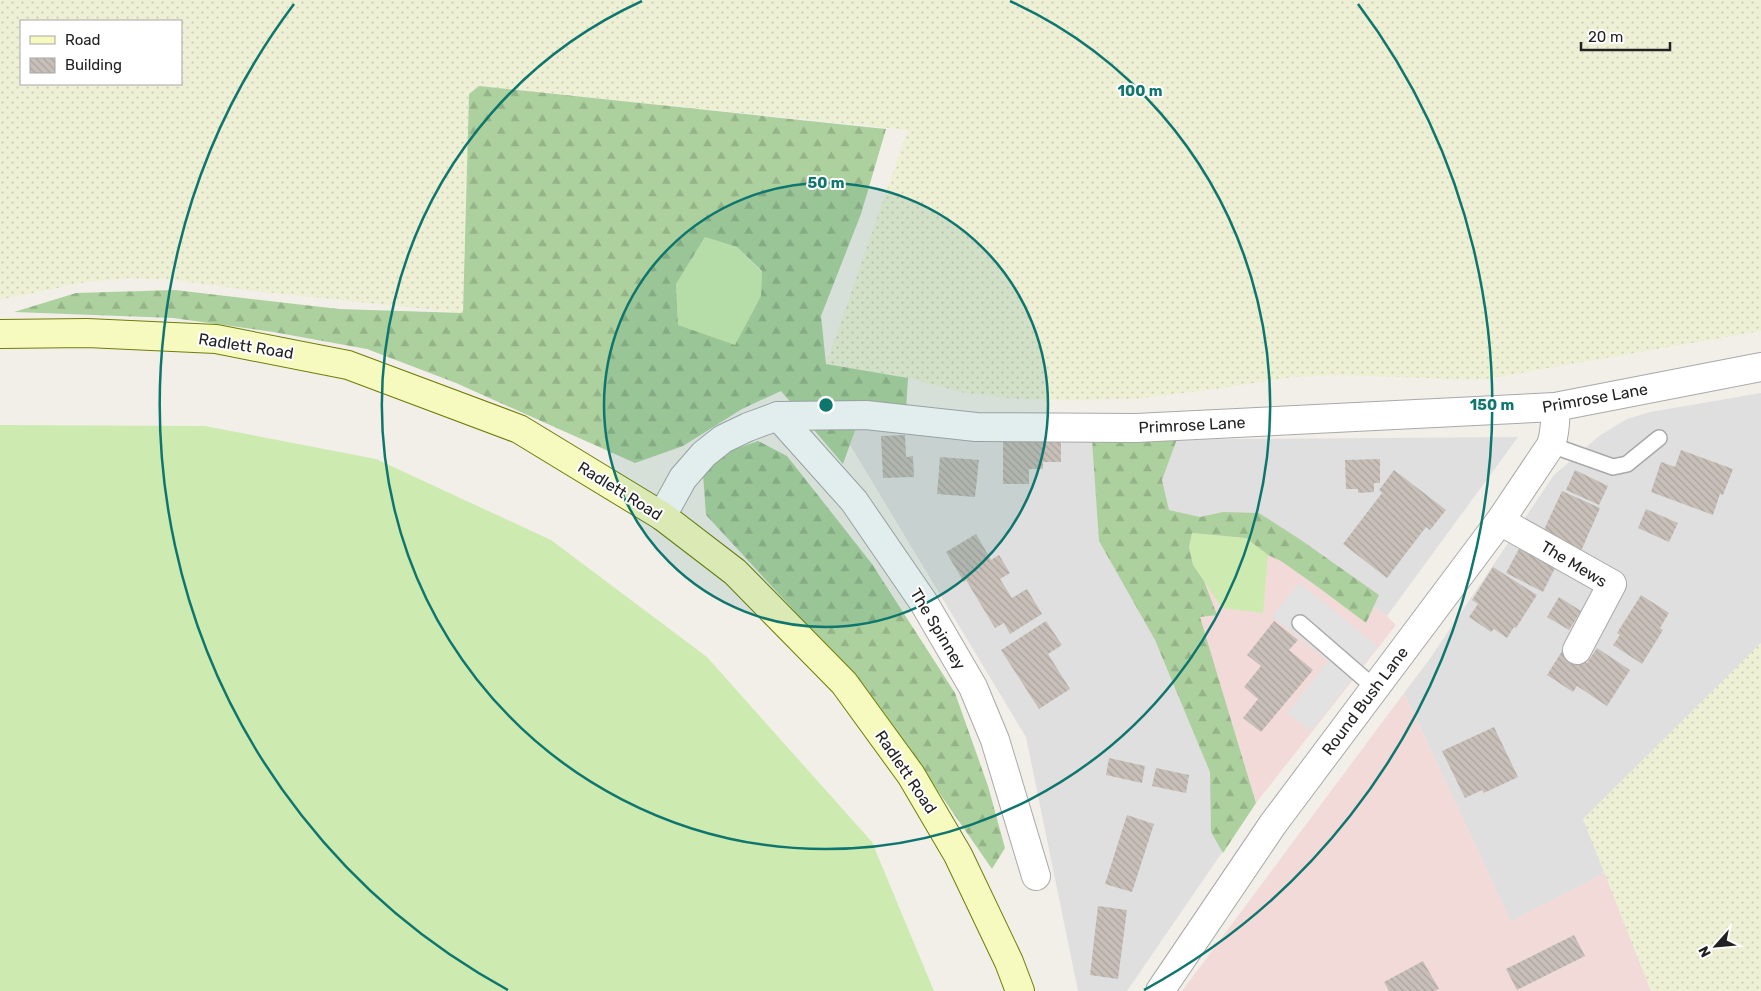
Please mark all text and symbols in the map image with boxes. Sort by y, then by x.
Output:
legend [20,20,182,85]
scale bar [1581,20,1670,52]
text: 20 m [1588,28,1623,46]
text: Road [65,31,101,49]
text: Building [65,56,122,74]
text: 100 m [1118,82,1162,100]
text: 50 m [808,174,844,192]
street label: Radlett Road [197,329,295,363]
street label: Primrose Lane [1541,379,1649,417]
centre of rings [817,396,835,414]
text: 150 m [1470,396,1514,414]
street label: Primrose Lane [1138,413,1246,437]
street label: Radlett Road [574,458,666,524]
street label: The Mews [1537,537,1611,591]
street label: The Spinney [906,585,970,673]
street label: Round Bush Lane [1318,643,1412,759]
street label: Radlett Road [871,727,941,817]
north arrow [1691,921,1741,971]
text: N [1695,943,1715,960]

